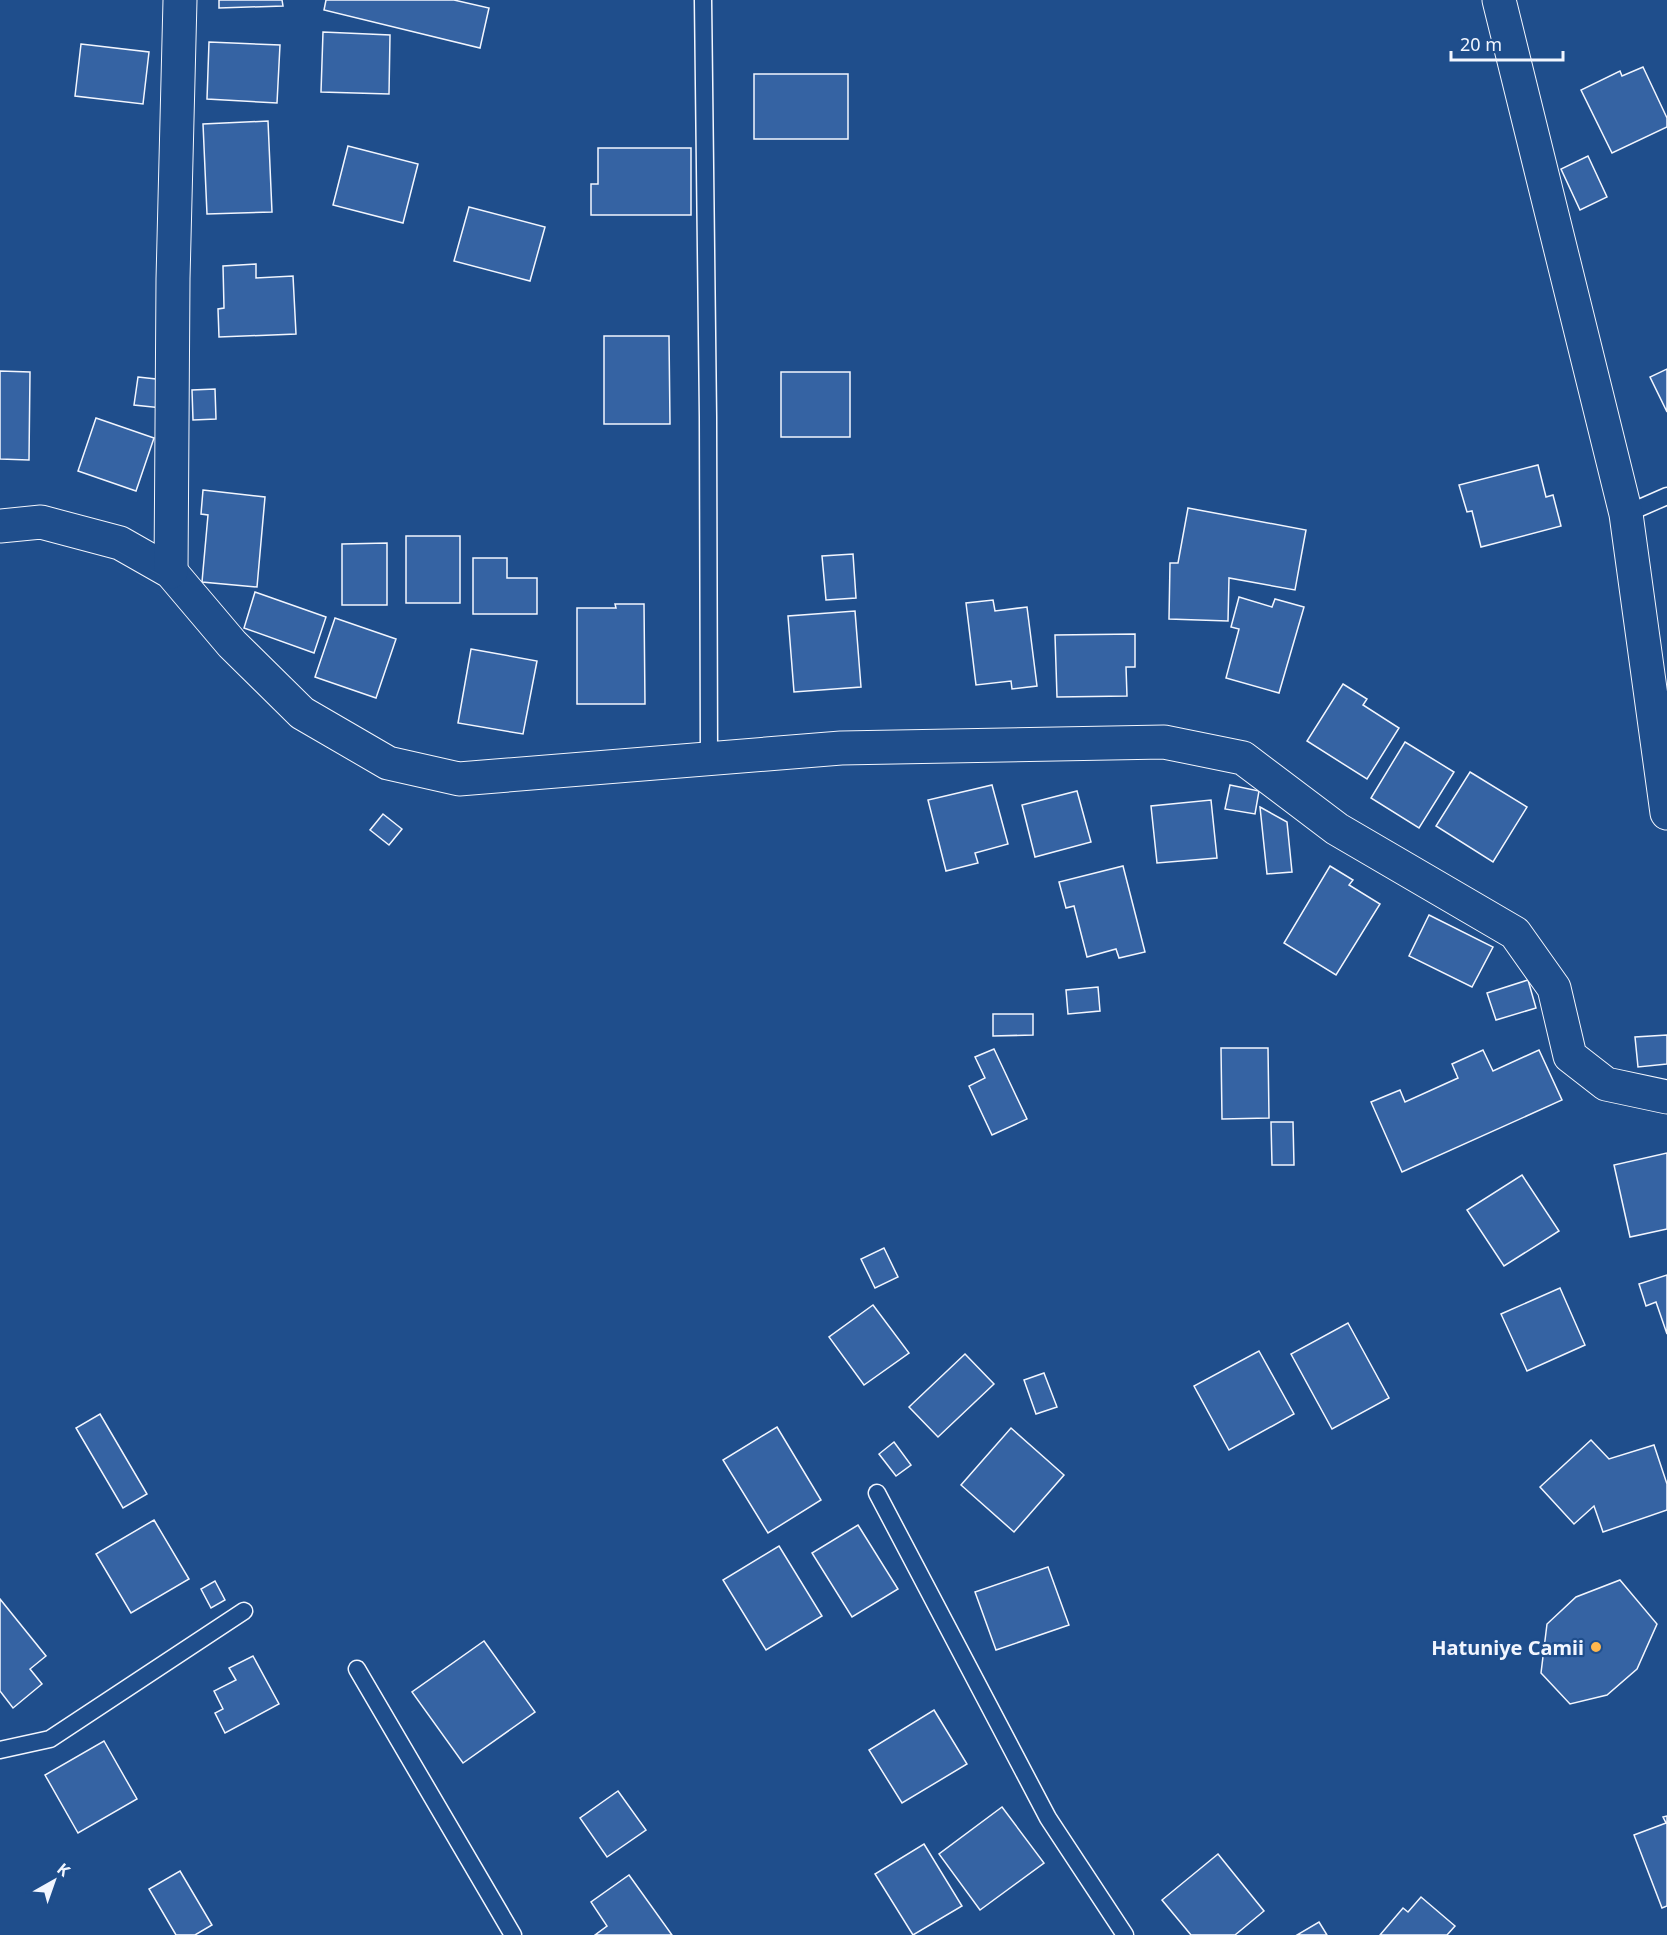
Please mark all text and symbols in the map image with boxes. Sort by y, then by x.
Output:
scale bar [1451,24,1564,62]
text: 20 m [1460,32,1502,56]
place label: Hatuniye Camii [1431,1634,1584,1661]
marker: Hatuniye Camii [1589,1640,1603,1654]
north arrow [24,1851,84,1911]
text: K [53,1858,75,1882]

